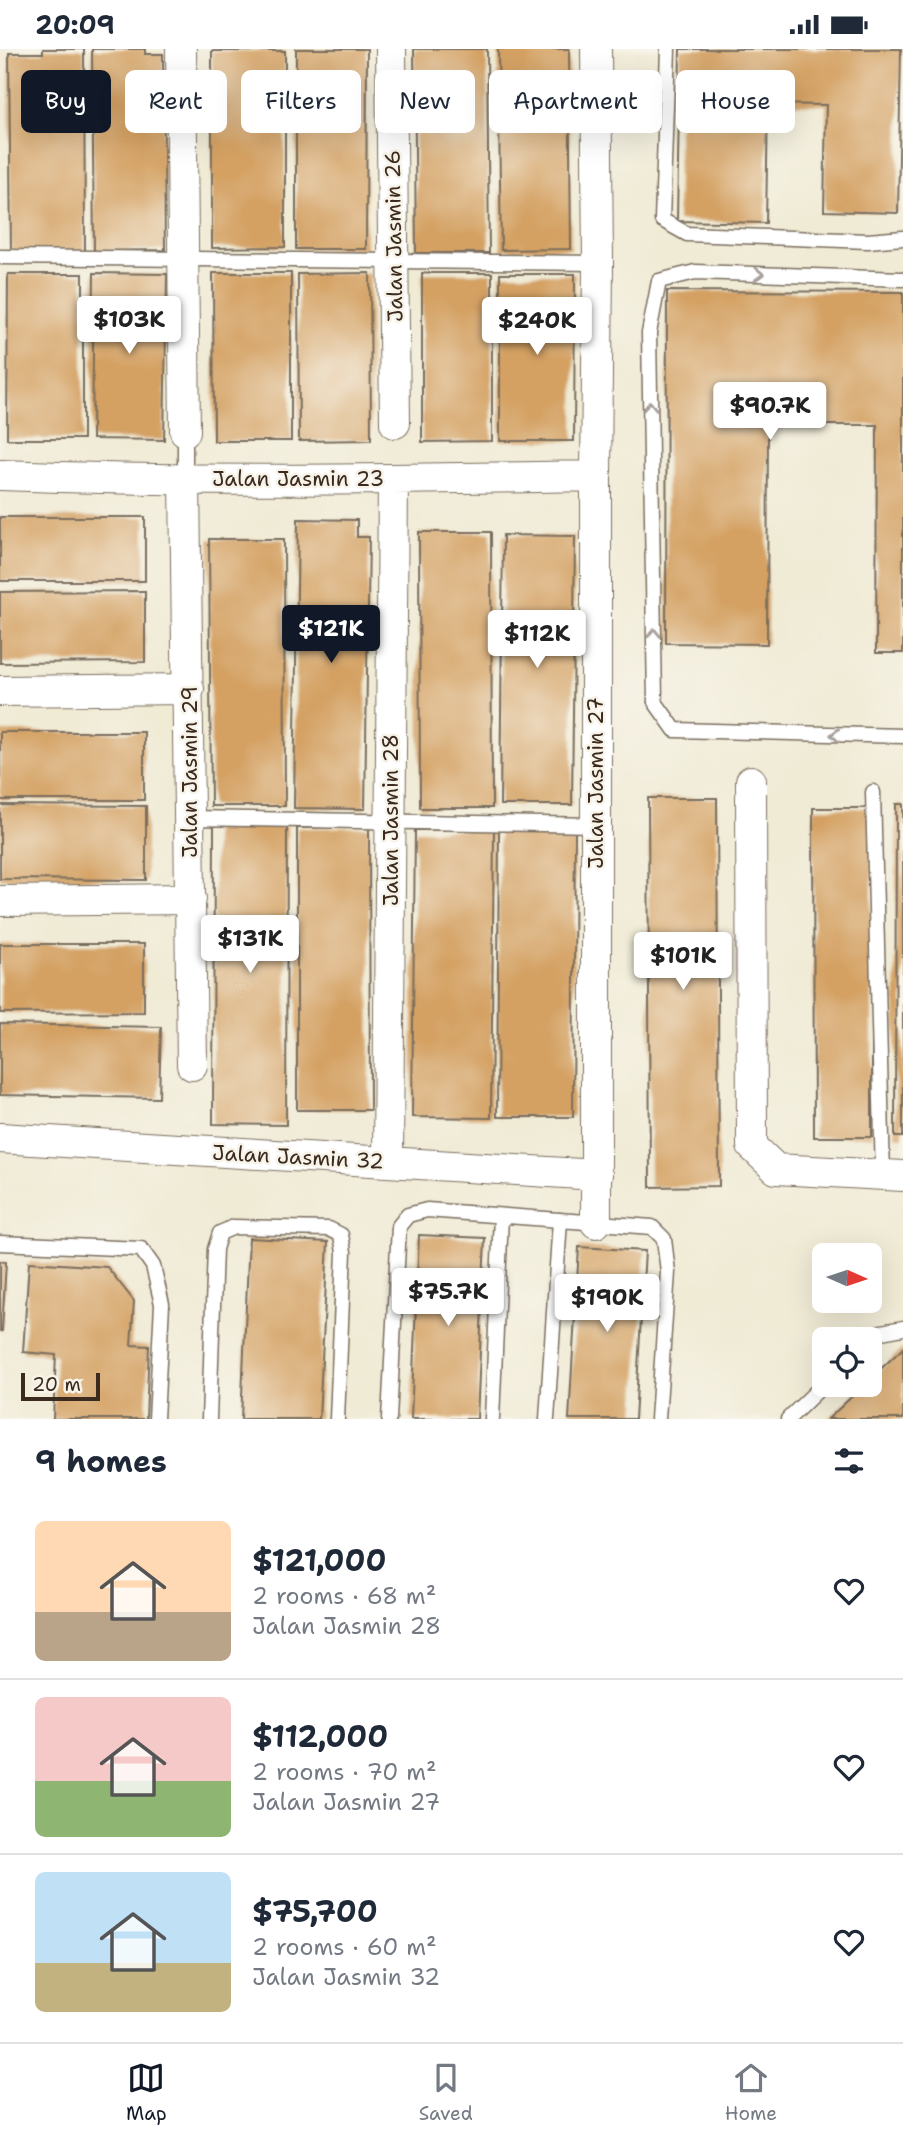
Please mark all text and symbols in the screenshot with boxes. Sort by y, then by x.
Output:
text: 20:09 [35,7,115,42]
chip: Buy [21,70,111,133]
chip: Rent [125,70,227,133]
chip: Filters [241,70,361,133]
chip: New [375,70,475,133]
chip: Apartment [489,70,662,133]
chip: House [676,70,795,133]
street label: Jalan Jasmin 26 [378,150,410,322]
one-way arrow [754,266,765,281]
pin: $103K [80,296,178,356]
pin: $240K [488,297,586,357]
text: $103K [93,304,165,334]
text: $240K [498,305,576,335]
pin: $90.7K [713,383,827,442]
text: $90.7K [729,390,811,420]
one-way arrow [642,400,658,411]
street label: Jalan Jasmin 23 [212,465,384,493]
pin: $121K [282,605,380,665]
pin: $112K [488,611,586,670]
text: $121K [298,613,364,643]
text: $112K [504,618,570,648]
one-way arrow [646,628,662,638]
street label: Jalan Jasmin 29 [176,686,204,858]
street label: Jalan Jasmin 27 [582,697,610,869]
one-way arrow [829,727,840,742]
street label: Jalan Jasmin 28 [377,734,405,906]
pin: $131K [201,915,299,975]
text: $131K [217,923,283,953]
pin: $101K [634,933,732,992]
text: $101K [650,940,716,970]
street label: Jalan Jasmin 32 [211,1139,385,1175]
north arrow [812,1243,882,1313]
map controls [812,1243,882,1397]
pin: $75.7K [391,1269,505,1328]
pin: $190K [558,1275,656,1334]
text: $75.7K [408,1276,488,1306]
text: $190K [571,1282,643,1312]
button: locate [812,1327,882,1397]
scale bar [21,1370,100,1402]
text: 20 m [32,1372,81,1397]
text: 9 homes [35,1441,167,1482]
icon: filters [830,1442,868,1480]
text: $121,000 [252,1540,386,1581]
icon: home [91,1549,175,1633]
icon: heart [830,1572,868,1610]
text: 2 rooms · 68 m² [252,1581,436,1611]
text: Jalan Jasmin 28 [252,1611,441,1641]
text: $112,000 [252,1716,388,1757]
icon: home [91,1725,175,1809]
icon: heart [830,1748,868,1786]
text: 2 rooms · 70 m² [252,1757,437,1787]
text: Jalan Jasmin 27 [252,1787,440,1817]
text: $75,700 [252,1891,378,1932]
icon: home [91,1900,175,1984]
icon: heart [830,1923,868,1961]
text: 2 rooms · 60 m² [252,1932,437,1962]
text: Jalan Jasmin 32 [252,1962,440,1992]
tab: Map [126,2059,167,2126]
tab: Saved [419,2059,473,2126]
tab: Home [725,2059,777,2126]

